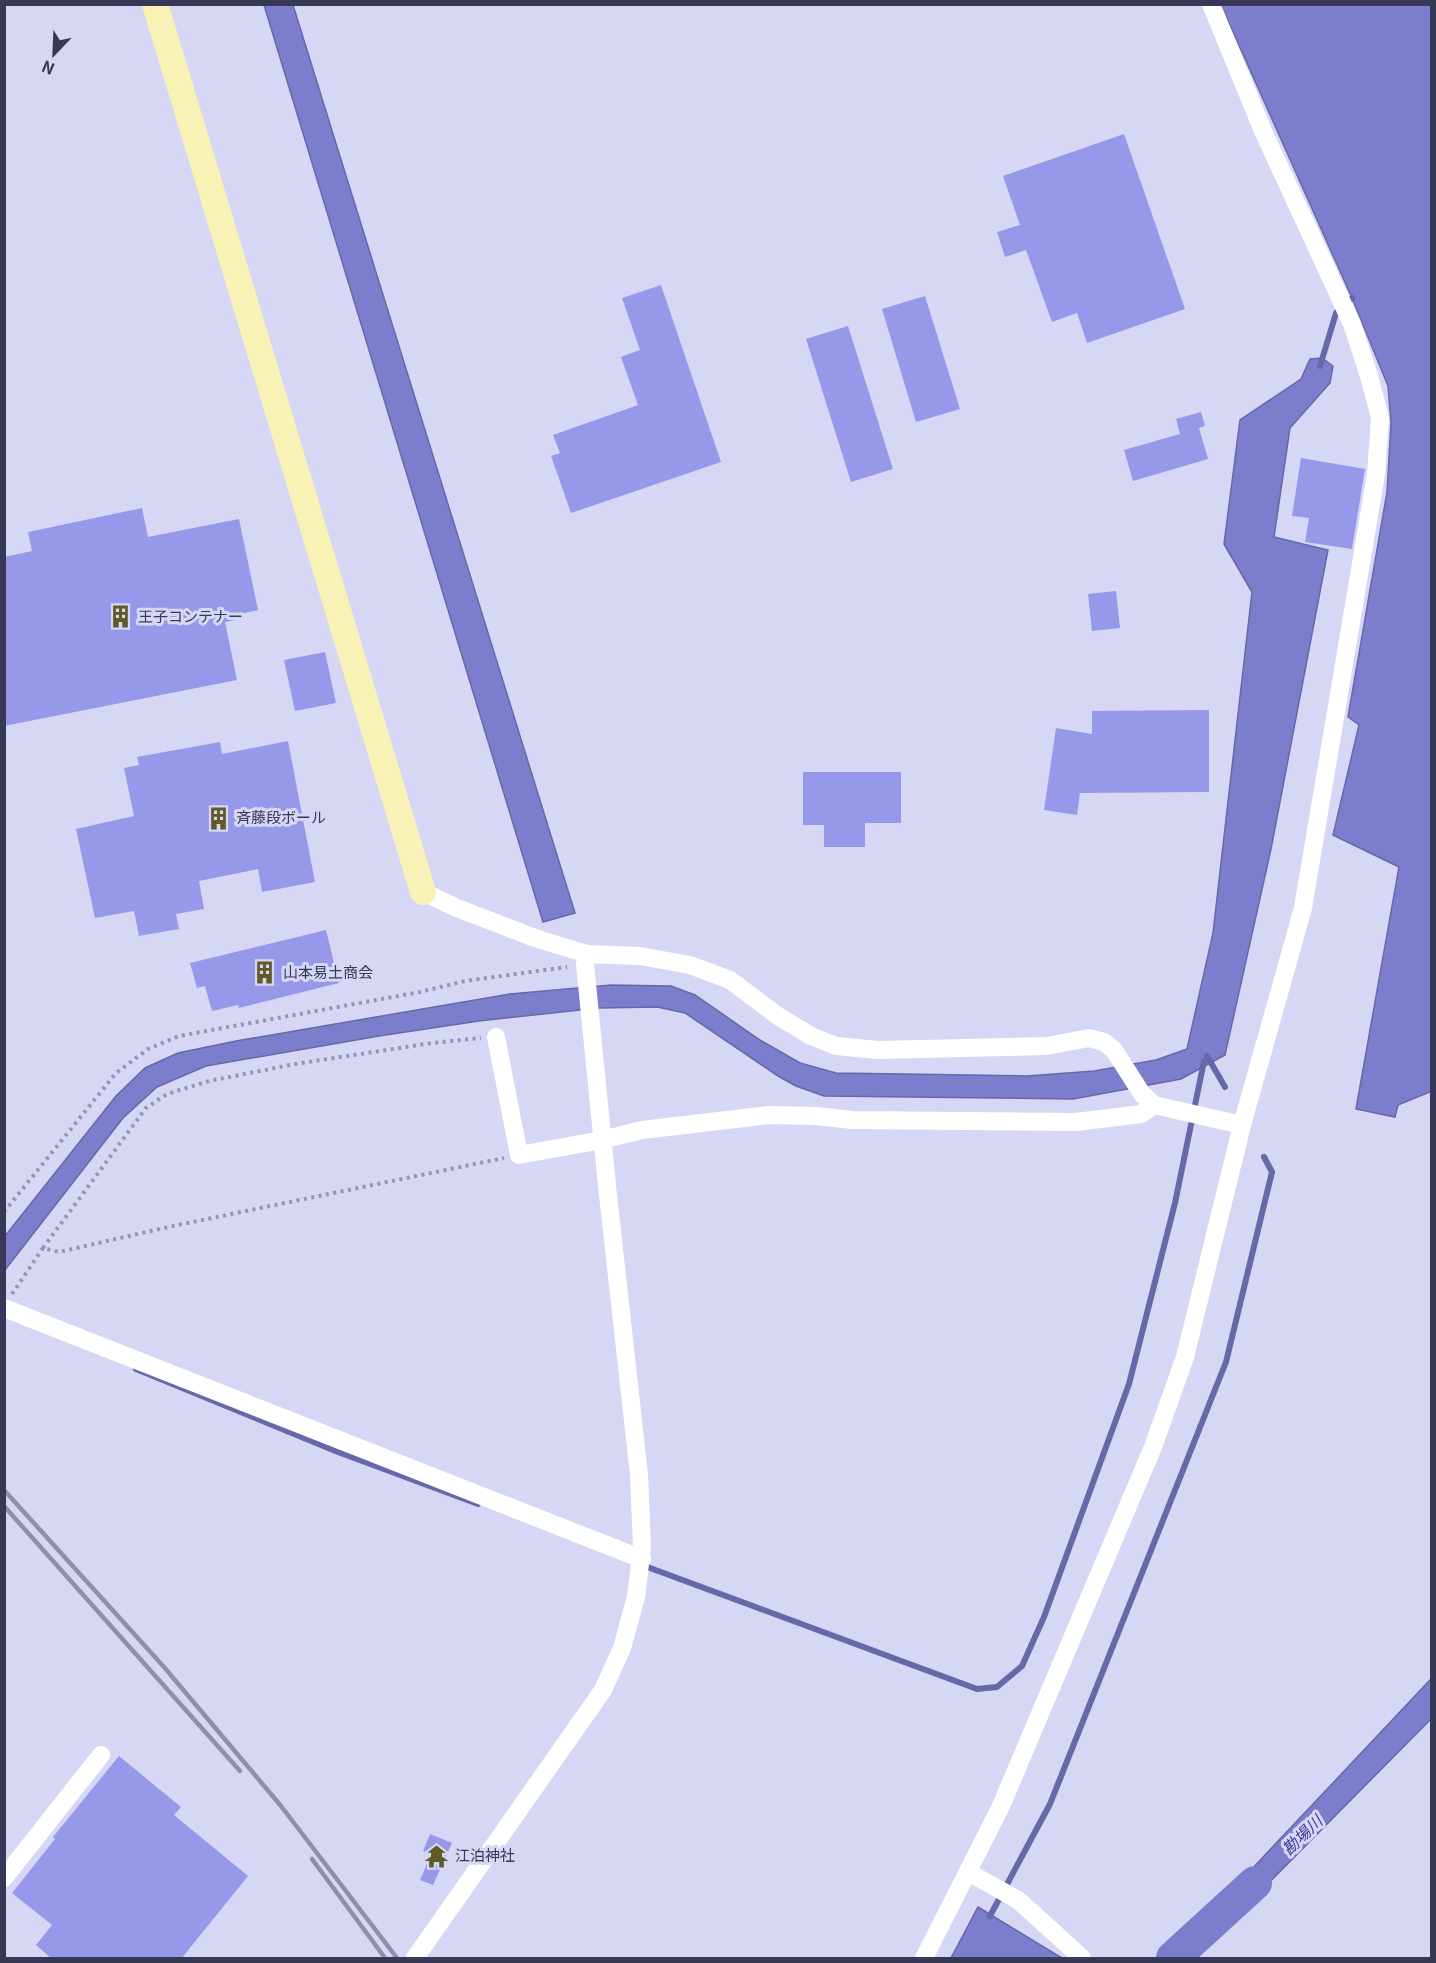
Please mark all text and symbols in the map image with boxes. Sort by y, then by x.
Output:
north arrow [24,24,84,84]
text: N [38,55,58,82]
building icon: 王子コンテナー [107,604,133,630]
place label: 王子コンテナー [138,605,243,626]
building icon: 斉藤段ボール [205,805,231,831]
place label: 斉藤段ボール [236,806,326,827]
building icon: 山本易土商会 [252,960,278,986]
place label: 山本易土商会 [283,961,373,982]
water label: 勘場川 [1276,1808,1328,1860]
temple icon: 江泊神社 [424,1843,450,1869]
place label: 江泊神社 [455,1844,515,1865]

